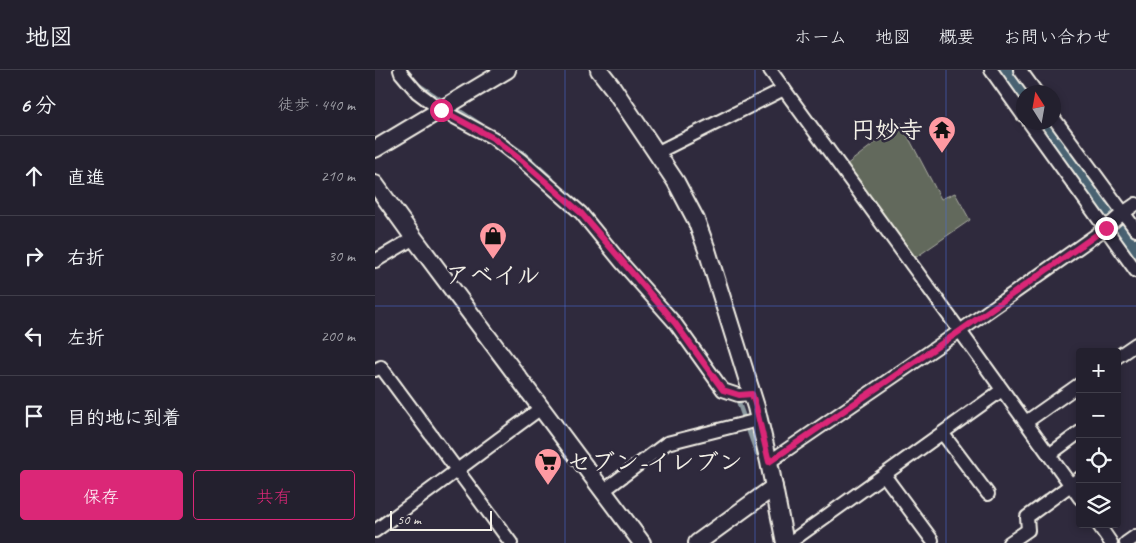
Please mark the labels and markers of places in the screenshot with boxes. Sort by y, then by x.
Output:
place label: 円妙寺 [851,115,923,145]
temple icon: 円妙寺 [927,115,957,154]
shop icon: アベイル [478,221,508,260]
place label: アベイル [445,260,541,290]
supermarket icon: セブン-イレブン [533,447,563,486]
place label: セブン-イレブン [567,447,743,477]

